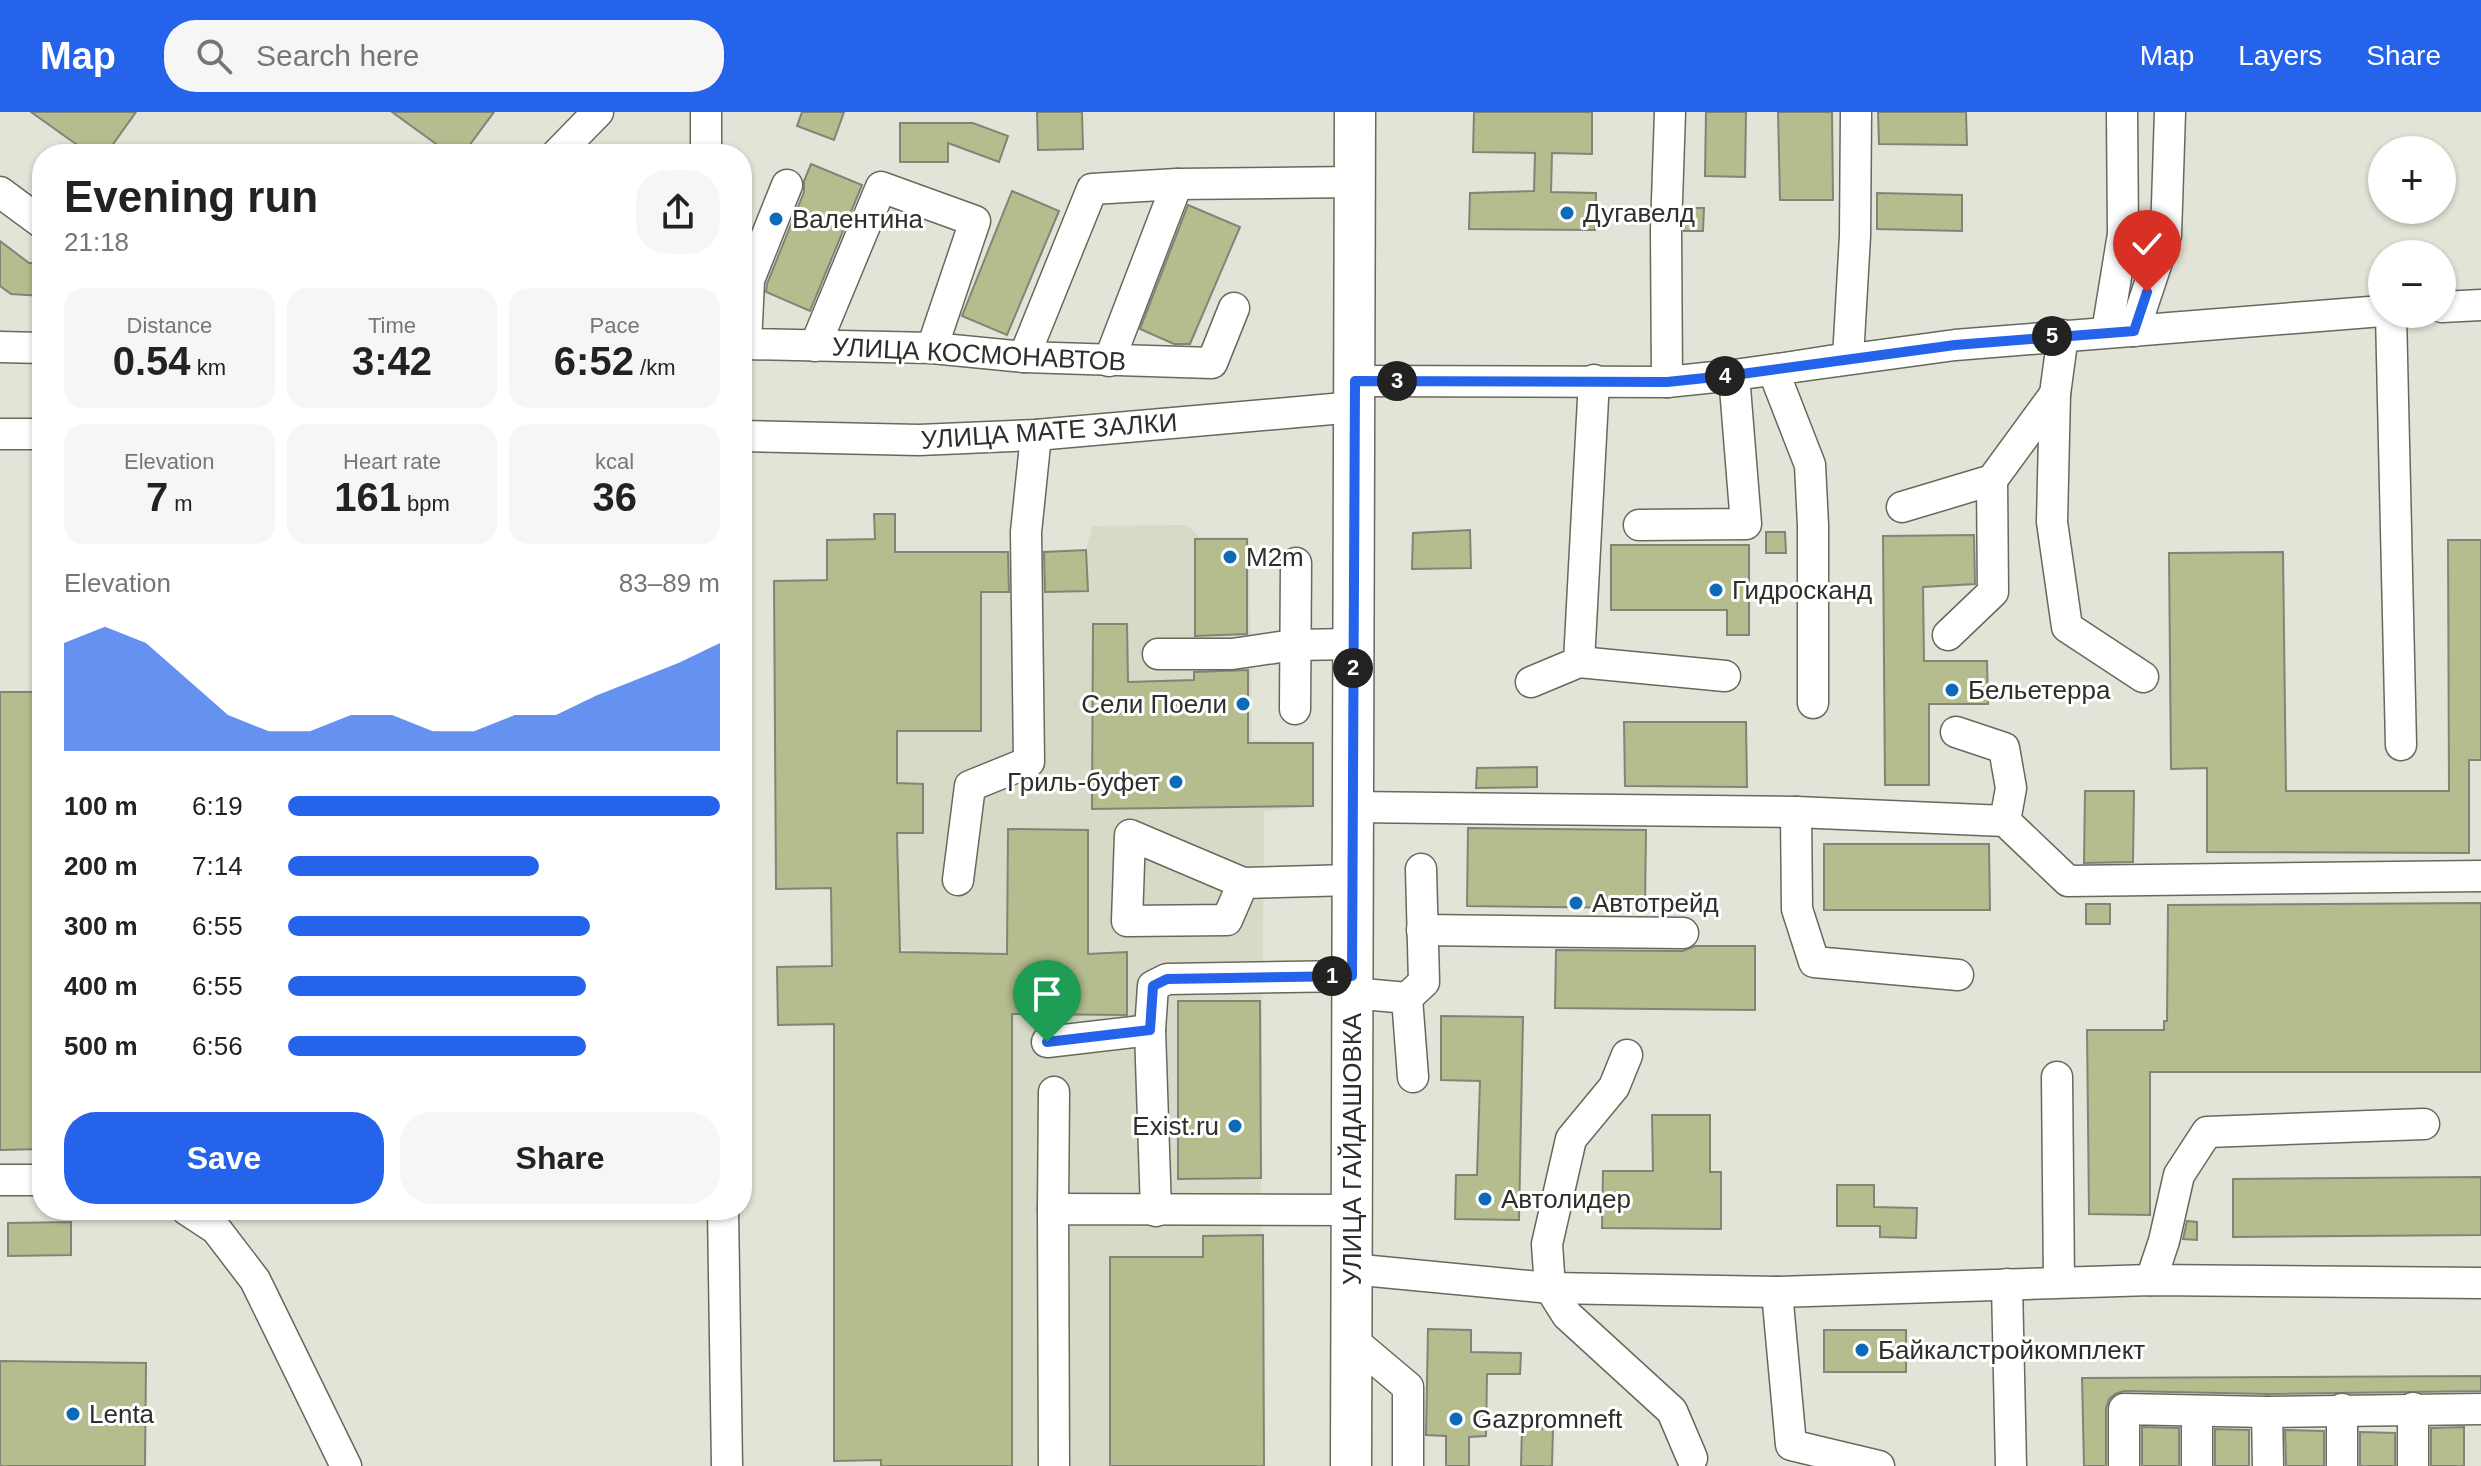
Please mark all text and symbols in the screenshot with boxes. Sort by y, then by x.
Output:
search box [164,20,724,92]
icon: search [192,34,236,78]
text: Map [40,35,116,77]
text: Search here [256,39,419,72]
text: Map [2140,40,2194,71]
text: Layers [2238,40,2322,71]
text: Share [2366,40,2441,71]
map controls [2368,136,2456,328]
button: + [2368,136,2456,224]
button: share [636,170,720,254]
text: Evening run [64,172,318,221]
place label: Дугавелд [1583,198,1695,228]
place label: Валентина [792,204,924,234]
marker: Дугавелд [1558,204,1576,222]
marker: Валентина [767,210,785,228]
pin [2113,210,2181,292]
icon: check [2125,222,2169,266]
text: 21:18 [64,227,129,257]
button: − [2368,240,2456,328]
text: Distance [127,313,212,338]
text: Time [368,313,416,338]
text: Pace [590,313,640,338]
pin: 5 [2032,316,2072,356]
text: 5 [2046,323,2058,348]
street label: УЛИЦА КОСМОНАВТОВ [831,331,1127,377]
text: 0.54 [113,339,191,383]
text: 3:42 [352,339,432,383]
text: 6:52 [554,339,634,383]
text: km [191,355,226,380]
text: /km [634,355,675,380]
pin: 4 [1705,356,1745,396]
pin: 3 [1377,361,1417,401]
text: 4 [1719,363,1731,388]
text: 3 [1391,368,1403,393]
street label: УЛИЦА МАТЕ ЗАЛКИ [920,407,1178,455]
text: Elevation [124,449,215,474]
text: Heart rate [343,449,441,474]
text: kcal [595,449,634,474]
text: 7 [146,475,168,519]
text: 161 [334,475,401,519]
text: 36 [592,475,637,519]
text: m [168,491,193,516]
text: bpm [401,491,450,516]
place label: М2m [1246,542,1304,572]
marker: М2m [1221,548,1239,566]
text: Elevation [64,568,171,598]
text: 83–89 m [619,568,720,598]
place label: Гидросканд [1732,575,1872,605]
marker: Гидросканд [1707,581,1725,599]
pin: 2 [1333,648,1373,688]
text: 2 [1347,655,1359,680]
place label: Бельетерра [1968,675,2111,705]
marker: Бельетерра [1943,681,1961,699]
place label: Сели Поели [1081,689,1227,719]
marker: Сели Поели [1234,695,1252,713]
place label: Гриль-буфет [1007,767,1160,797]
marker: Гриль-буфет [1167,773,1185,791]
text: 100 m [64,791,138,821]
text: 6:19 [192,791,243,821]
text: 200 m [64,851,138,881]
text: 7:14 [192,851,243,881]
place label: Автотрейд [1592,888,1719,918]
marker: Автотрейд [1567,894,1585,912]
text: 300 m [64,911,138,941]
text: 6:55 [192,911,243,941]
pin: 1 [1312,956,1352,996]
pin [1013,960,1081,1042]
text: 1 [1326,963,1338,988]
text: 400 m [64,971,138,1001]
text: 6:55 [192,971,243,1001]
icon: arrive [1025,972,1069,1016]
street label: УЛИЦА ГАЙДАШОВКА [1337,1012,1367,1285]
text: 500 m [64,1031,138,1061]
text: 6:56 [192,1031,243,1061]
place label: Exist.ru [1132,1111,1219,1141]
button: Save [64,1112,384,1204]
button: Share [400,1112,720,1204]
marker: Exist.ru [1226,1117,1244,1135]
place label: Автолидер [1501,1184,1631,1214]
marker: Автолидер [1476,1190,1494,1208]
place label: Байкалстройкомплект [1878,1335,2145,1365]
marker: Байкалстройкомплект [1853,1341,1871,1359]
place label: Lenta [89,1399,155,1429]
place label: Gazpromneft [1472,1404,1623,1434]
marker: Lenta [64,1405,82,1423]
marker: Gazpromneft [1447,1410,1465,1428]

